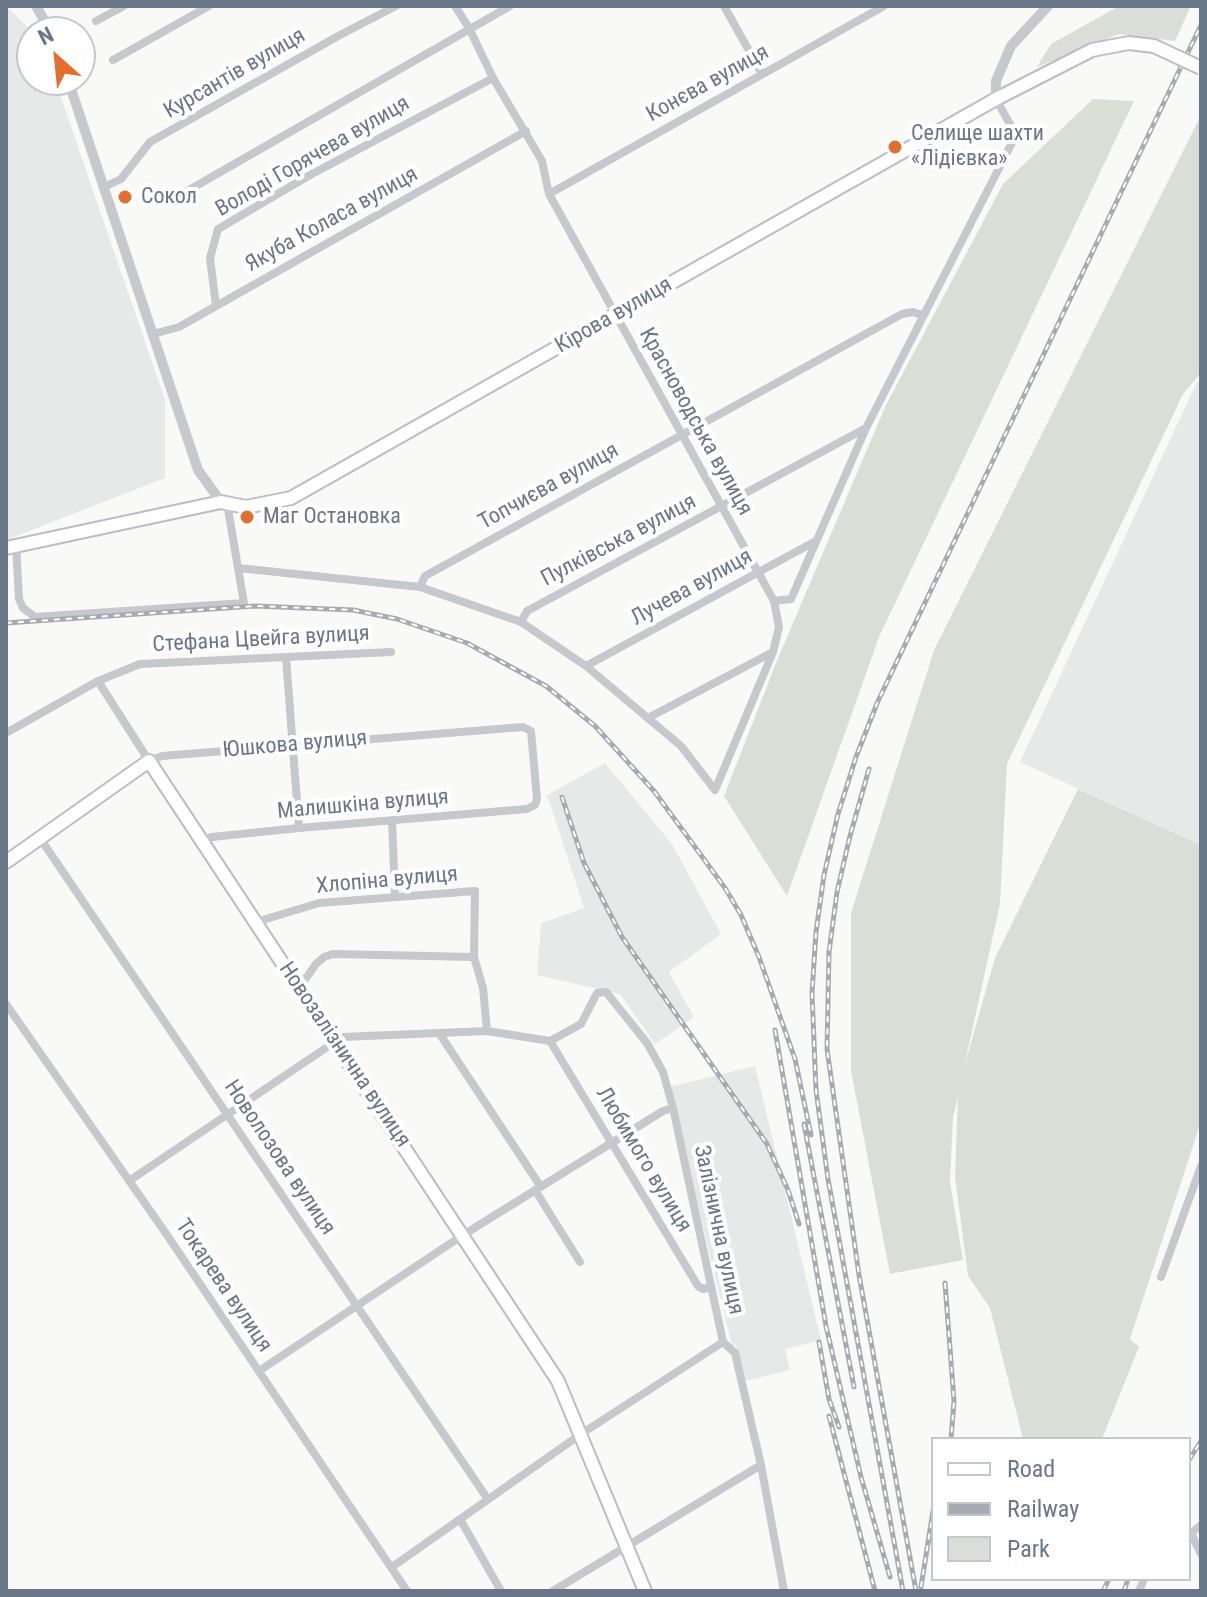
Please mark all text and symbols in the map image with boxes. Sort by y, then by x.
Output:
north arrow [16,16,96,96]
text: N [34,22,57,50]
street label: Курсантів вулиця [160,23,310,125]
street label: Конєва вулиця [642,40,774,128]
street label: Володі Горячева вулиця [211,91,415,223]
place label: Селище шахти «Лідієвка» [911,121,1044,172]
marker: Селище шахти «Лідієвка» [886,138,904,156]
street label: Якуба Коласа вулиця [241,162,423,278]
place label: Сокол [141,184,197,210]
marker: Сокол [116,188,134,206]
street label: Кірова вулиця [551,272,677,360]
street label: Красноводська вулиця [632,324,758,520]
street label: Топчиєва вулиця [474,438,624,536]
street label: Пулківська вулиця [537,489,701,593]
place label: Маг Остановка [263,504,401,530]
marker: Маг Остановка [238,508,256,526]
street label: Лучева вулиця [627,544,757,632]
street label: Стефана Цвейга вулиця [152,621,370,659]
street label: Юшкова вулиця [222,726,368,764]
street label: Малишкіна вулиця [276,784,450,826]
street label: Хлопіна вулиця [315,862,459,900]
street label: Новозалізнична вулиця [272,958,416,1152]
street label: Новолозова вулиця [217,1076,341,1240]
street label: Любимого вулиця [589,1083,697,1237]
street label: Залізнична вулиця [687,1143,749,1317]
street label: Токарева вулиця [169,1214,277,1358]
legend [931,1437,1191,1581]
text: Road [1007,1455,1055,1483]
text: Railway [1007,1495,1079,1523]
text: Park [1007,1535,1050,1563]

